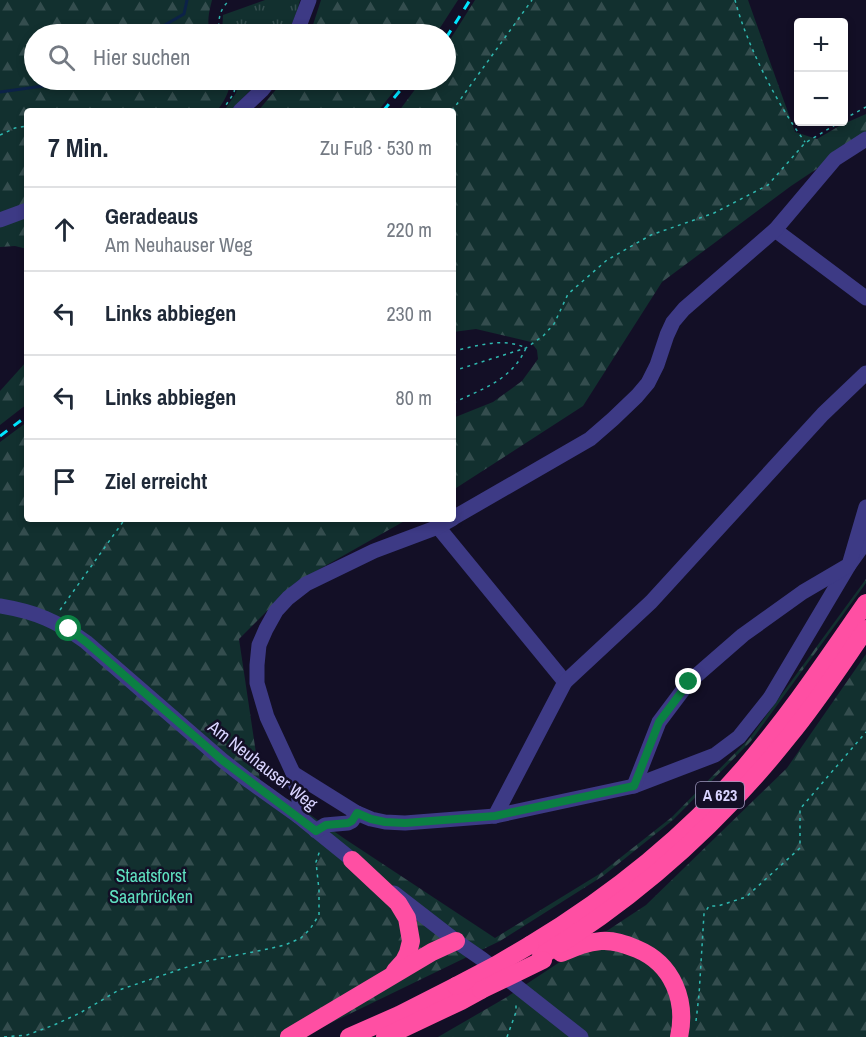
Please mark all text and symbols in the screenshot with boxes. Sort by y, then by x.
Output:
map controls [794,18,848,126]
button: + [794,18,848,72]
search box [24,24,456,90]
icon: search [45,41,78,74]
text: Hier suchen [93,42,190,72]
button: − [794,72,848,126]
text: 7 Min. [48,130,108,165]
text: Zu Fuß · 530 m [320,134,432,161]
text: Geradeaus [105,201,198,231]
icon: ahead [48,213,81,246]
text: 220 m [386,216,432,243]
text: Am Neuhauser Weg [105,231,252,258]
icon: left [48,297,81,330]
text: Links abbiegen [105,298,236,328]
text: 230 m [386,300,432,327]
icon: left [48,381,81,414]
text: Links abbiegen [105,382,236,412]
text: 80 m [396,384,432,411]
icon: arrive [48,465,81,498]
text: Ziel erreicht [105,466,207,496]
route start [55,615,81,641]
route end [675,668,701,694]
street label: Am Neuhauser Weg [202,714,324,816]
road number: A 623 [696,782,744,808]
park label: Staatsforst Saarbrücken [109,863,193,909]

